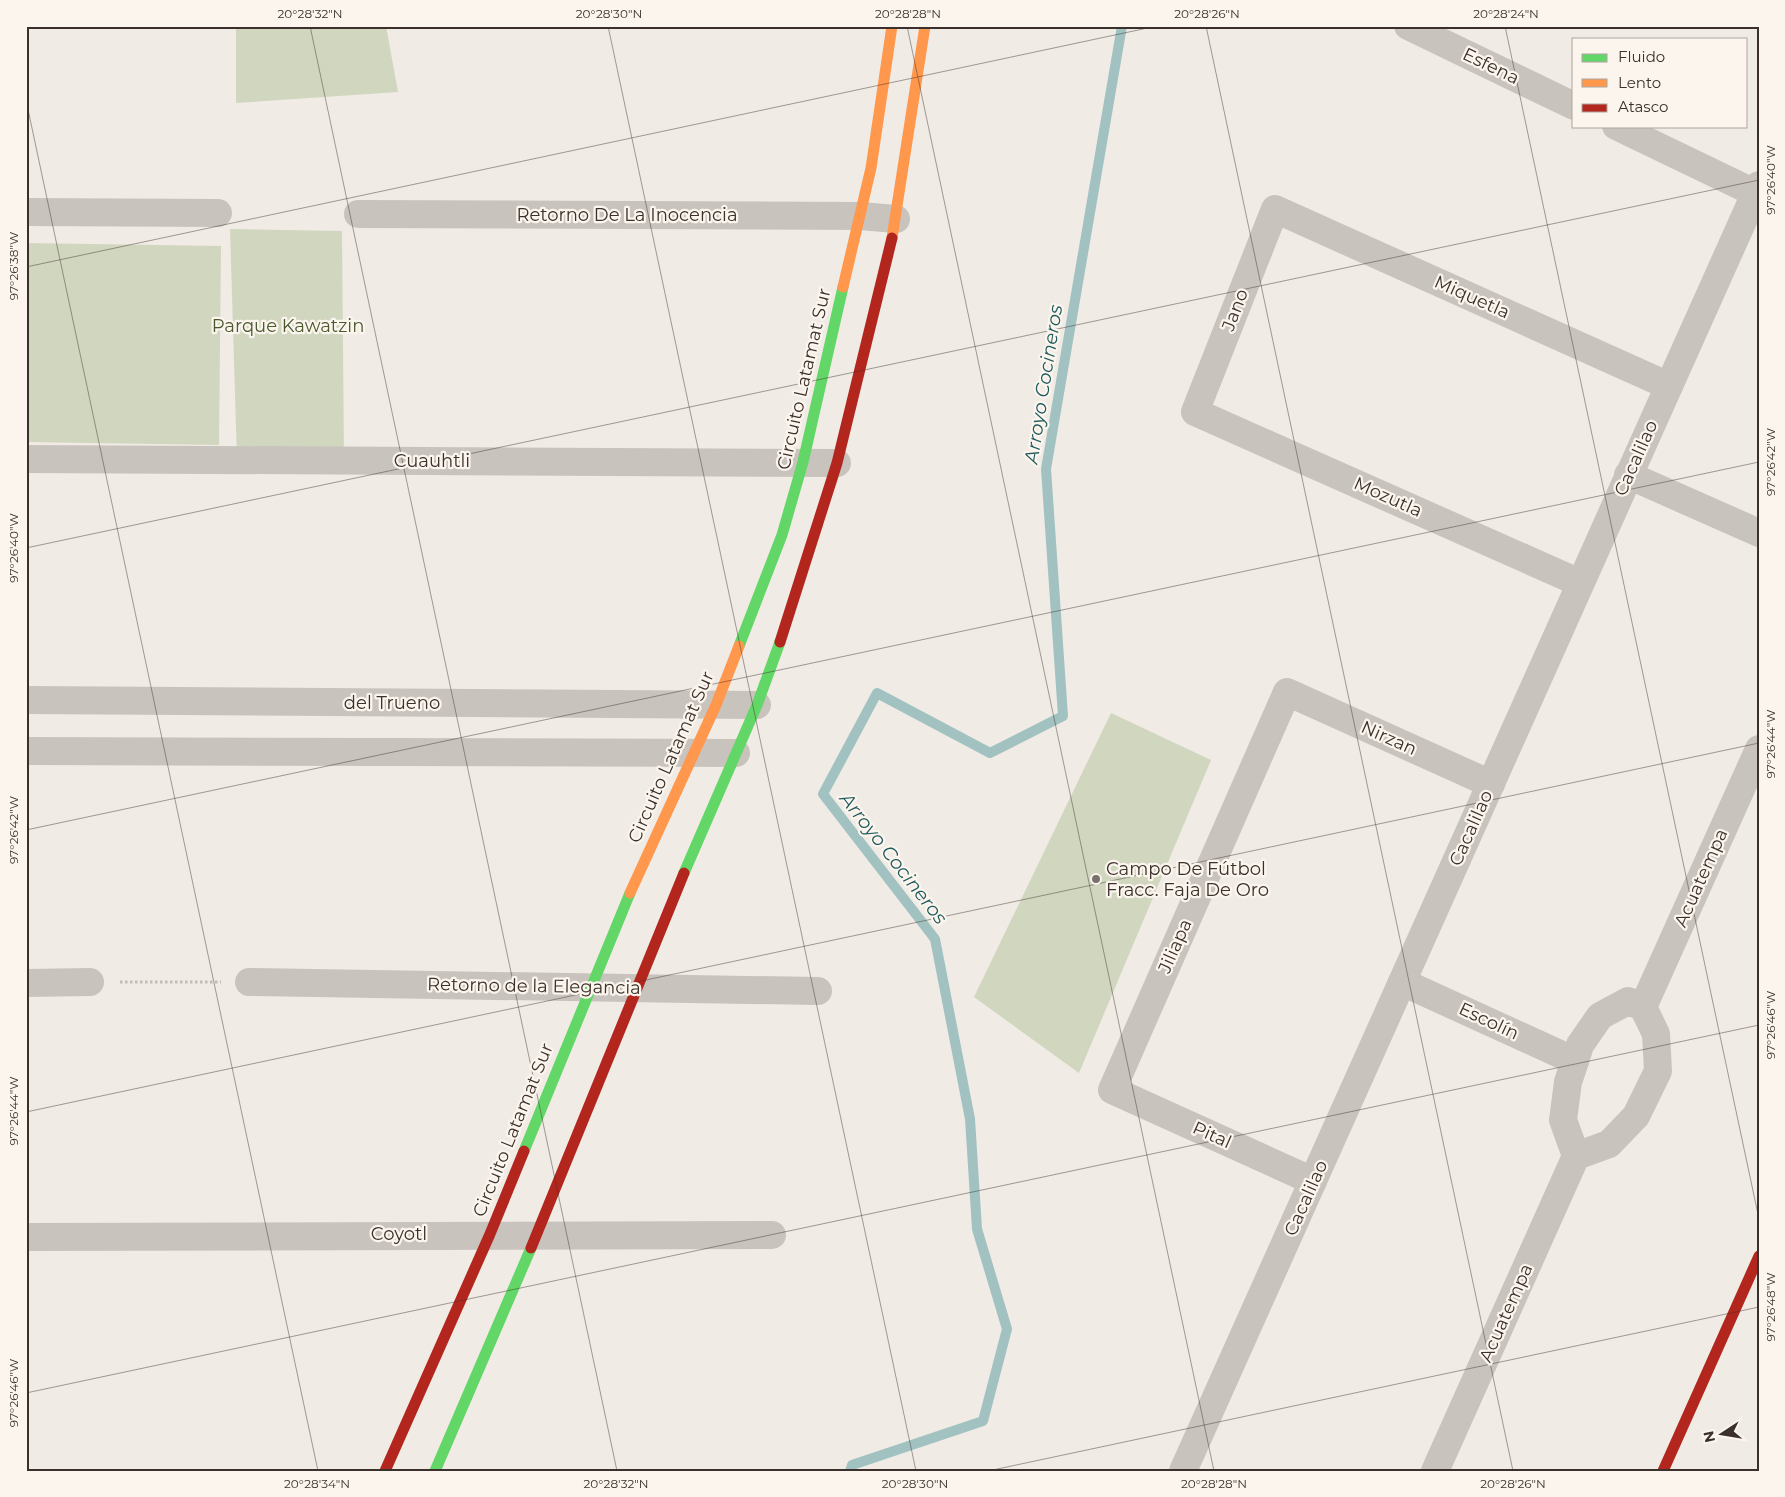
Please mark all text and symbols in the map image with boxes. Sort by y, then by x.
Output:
text: 20°28'32"N [277,6,343,21]
text: 20°28'30"N [576,6,642,21]
text: 20°28'28"N [875,6,941,21]
text: 20°28'26"N [1174,6,1240,21]
text: 20°28'24"N [1473,6,1539,21]
legend [1572,38,1748,128]
street label: Esfena [1459,43,1523,89]
text: Fluido [1618,47,1665,66]
text: Lento [1618,73,1661,92]
text: Atasco [1618,97,1668,116]
text: 97°26'40"W [1763,145,1778,215]
street label: Retorno De La Inocencia [516,204,738,226]
text: 97°26'38"W [6,232,21,300]
street label: Miquetla [1431,271,1513,323]
street label: Circuito Latamat Sur [772,286,836,472]
street label: Jano [1217,286,1253,335]
water label: Arroyo Cocineros [1019,303,1067,466]
park label: Parque Kawatzin [212,315,364,337]
street label: Cacalilao [1610,417,1662,499]
text: 97°26'42"W [1763,428,1778,496]
street label: Cuauhtli [394,450,470,472]
street label: Mozutla [1350,472,1426,522]
text: 97°26'40"W [6,513,21,583]
street label: Circuito Latamat Sur [623,668,719,846]
street label: del Trueno [344,692,440,714]
text: 97°26'44"W [1763,710,1778,778]
street label: Nirzan [1358,716,1420,760]
water label: Arroyo Cocineros [834,787,952,929]
street label: Cacalilao [1445,787,1497,869]
text: 97°26'42"W [6,796,21,864]
street label: Acuatempa [1670,825,1732,931]
place label: Campo De Fútbol Fracc. Faja De Oro [1106,858,1269,901]
marker: Campo De Fútbol Fracc. Faja De Oro [1090,873,1102,885]
street label: Jiliapa [1153,916,1197,977]
street label: Retorno de la Elegancia [427,973,641,999]
text: 97°26'46"W [1763,991,1778,1059]
street label: Escolín [1455,998,1523,1044]
street label: Circuito Latamat Sur [468,1040,558,1220]
text: 97°26'44"W [6,1077,21,1145]
street label: Pital [1189,1117,1235,1153]
street label: Cacalilao [1280,1157,1332,1239]
street label: Coyotl [371,1223,427,1245]
street label: Acuatempa [1475,1260,1537,1366]
text: 97°26'48"W [1763,1272,1778,1342]
text: 97°26'46"W [6,1359,21,1427]
north arrow [1698,1410,1748,1460]
text: N [1699,1429,1719,1444]
text: 20°28'34"N [284,1476,350,1491]
text: 20°28'32"N [583,1476,649,1491]
text: 20°28'30"N [882,1476,948,1491]
text: 20°28'28"N [1181,1476,1247,1491]
text: 20°28'26"N [1480,1476,1546,1491]

